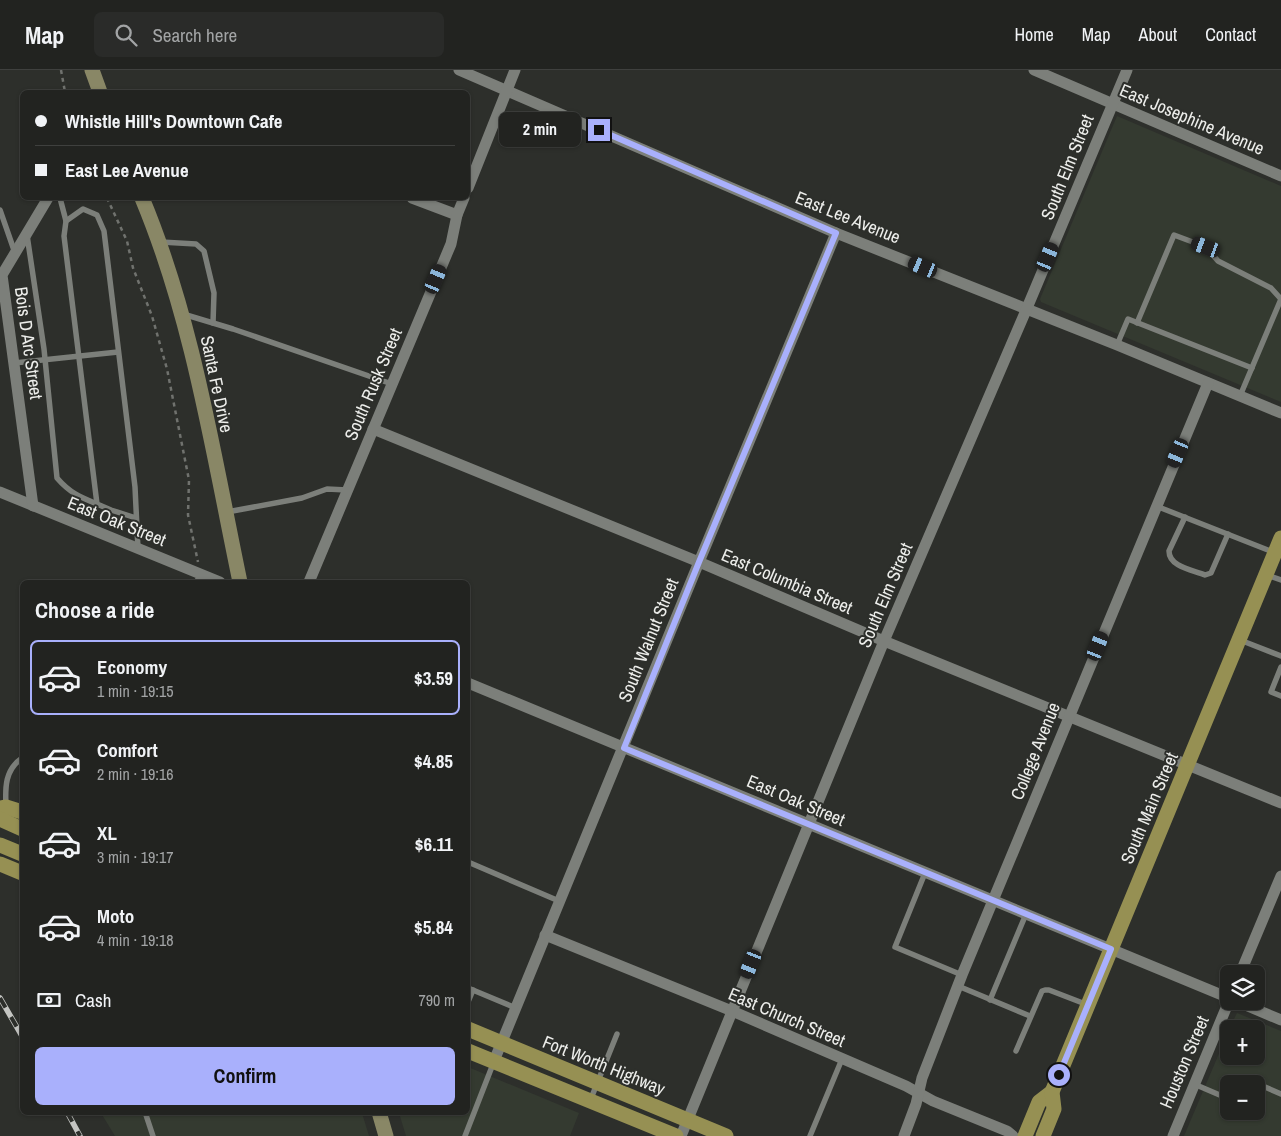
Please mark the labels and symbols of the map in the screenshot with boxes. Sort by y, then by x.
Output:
street label: East Josephine Avenue [1116,77,1268,161]
street label: South Elm Street [1035,111,1099,223]
callout: 2 min [499,112,582,148]
route end [588,119,610,141]
street label: East Lee Avenue [792,185,904,249]
car [1189,235,1222,259]
car [1035,240,1060,274]
car [906,254,939,280]
car [423,262,448,296]
street label: Bois D Arc Street [9,285,49,401]
street label: South Rusk Street [338,324,408,444]
street label: Santa Fe Drive [195,333,239,435]
car [1165,436,1190,470]
street label: East Oak Street [64,490,170,552]
street label: South Elm Street [852,539,918,651]
street label: East Columbia Street [718,542,856,620]
street label: South Walnut Street [612,574,684,706]
car [1085,629,1110,663]
street label: College Avenue [1004,699,1066,803]
street label: South Main Street [1114,748,1184,868]
street label: East Oak Street [743,768,849,832]
car [738,947,763,981]
street label: East Church Street [725,981,849,1053]
street label: Houston Street [1153,1012,1215,1112]
street label: Fort Worth Highway [539,1029,670,1101]
route start [1048,1064,1070,1086]

